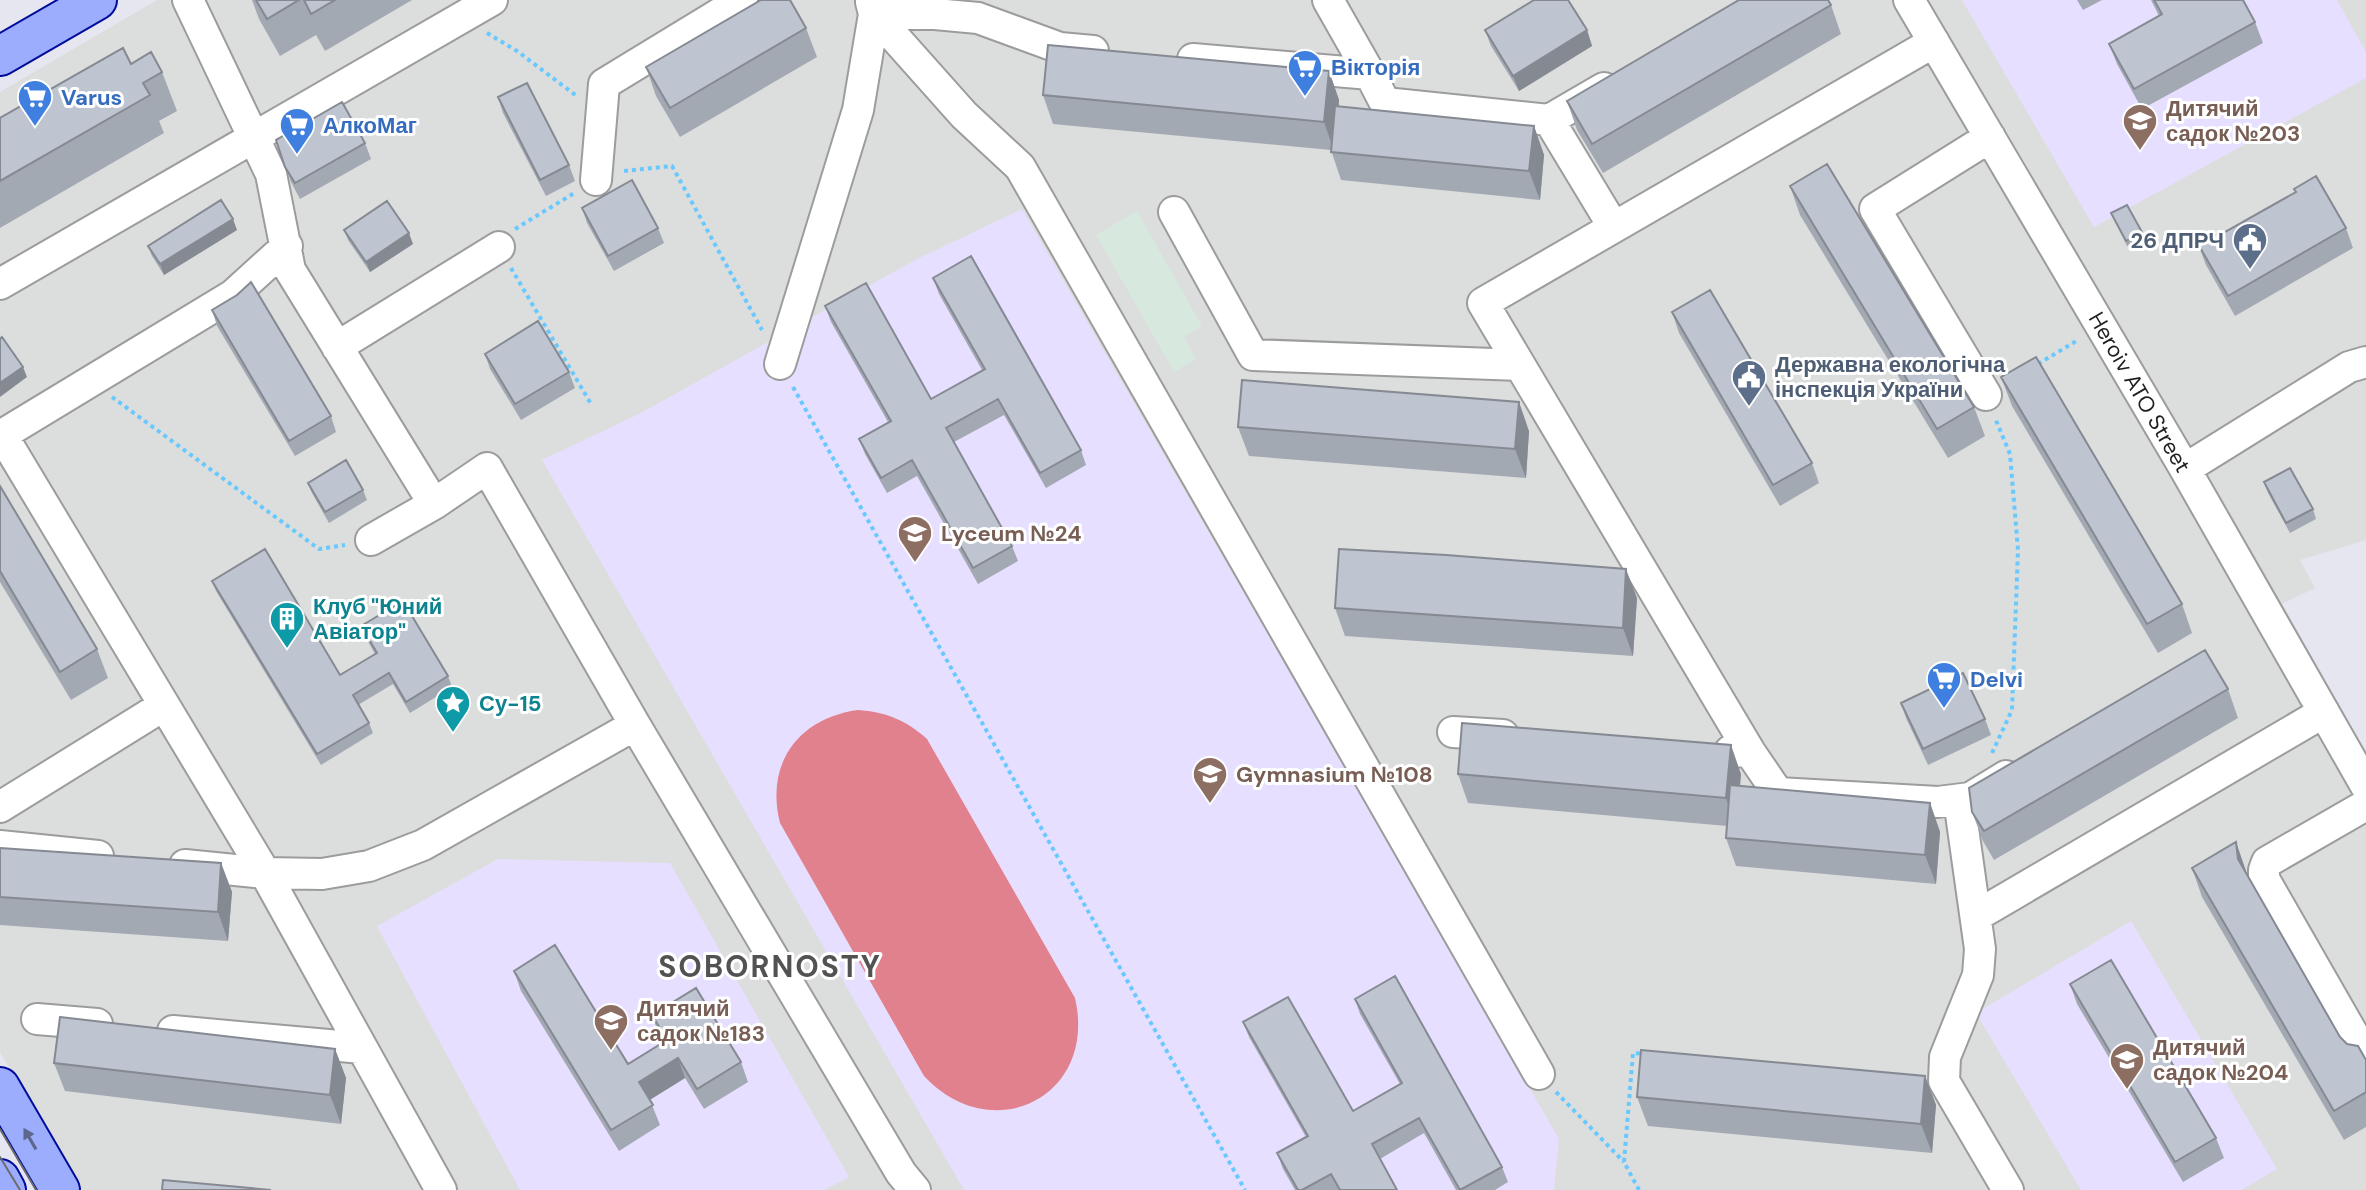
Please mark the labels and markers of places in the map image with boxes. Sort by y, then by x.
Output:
supermarket icon: Вікторія [1286,48,1324,98]
place label: Вікторія [1331,53,1420,82]
supermarket icon: Varus [16,78,54,128]
place label: Varus [61,83,122,112]
place label: Дитячий садок №203 [2166,94,2300,148]
school or university icon: Дитячий садок №203 [2121,102,2159,152]
supermarket icon: АлкоМаг [278,106,316,156]
place label: АлкоМаг [323,111,417,140]
public building icon: 26 ДПРЧ [2231,221,2269,271]
place label: 26 ДПРЧ [2131,226,2224,255]
place label: Державна екологічна інспекція України [1775,350,2006,404]
public building icon: Державна екологічна інспекція України [1730,358,1768,408]
school or university icon: Lyceum №24 [896,514,934,564]
place label: Lyceum №24 [941,519,1082,548]
place label: Клуб "Юний Авіатор" [313,592,442,646]
building icon: Клуб "Юний Авіатор" [268,600,306,650]
supermarket icon: Delvi [1925,660,1963,710]
place label: Delvi [1970,665,2023,694]
place icon: Су-15 [434,684,472,734]
place label: Су-15 [479,689,542,718]
school or university icon: Gymnasium №108 [1191,755,1229,805]
place label: Gymnasium №108 [1236,760,1433,789]
place label: Дитячий садок №183 [637,994,765,1048]
school or university icon: Дитячий садок №183 [592,1002,630,1052]
place label: Дитячий садок №204 [2153,1033,2288,1087]
school or university icon: Дитячий садок №204 [2108,1041,2146,1091]

